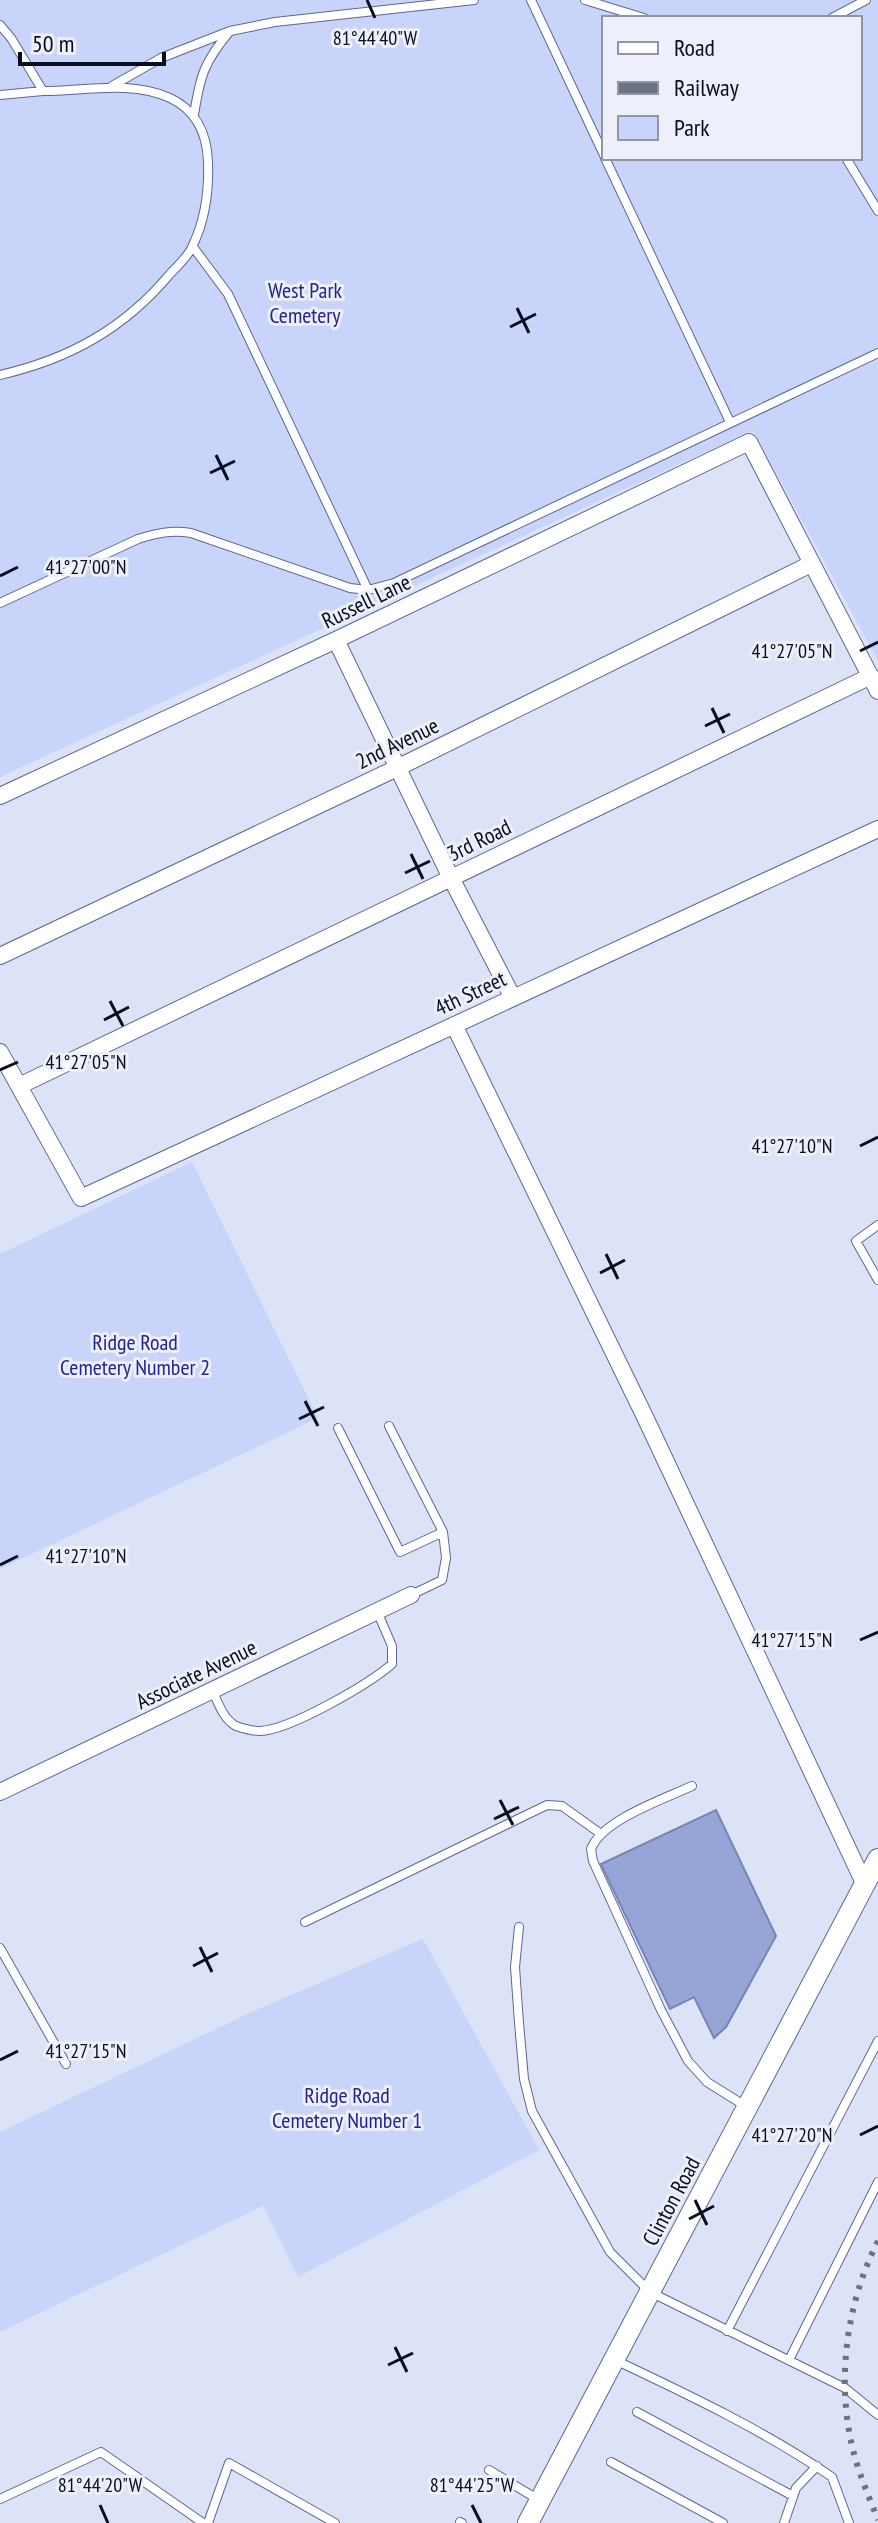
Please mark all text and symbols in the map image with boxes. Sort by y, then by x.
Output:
scale bar [20,16,164,66]
legend [602,16,862,160]
text: 81°44'40"W [333,25,418,51]
text: 50 m [32,28,74,59]
text: Road [674,32,715,63]
text: Railway [674,72,739,103]
text: Park [674,112,710,143]
park label: West Park Cemetery [268,276,342,329]
text: 41°27'00"N [46,554,126,580]
street label: Russell Lane [317,568,415,634]
text: 41°27'05"N [752,638,832,664]
street label: 2nd Avenue [351,711,443,775]
street label: 3rd Road [442,813,516,867]
street label: 4th Street [430,964,510,1022]
text: 41°27'05"N [46,1049,126,1075]
text: 41°27'10"N [752,1133,832,1159]
park label: Ridge Road Cemetery Number 2 [60,1328,210,1381]
text: 41°27'10"N [46,1543,126,1569]
text: 41°27'15"N [752,1627,832,1653]
street label: Associate Avenue [131,1633,261,1715]
text: 41°27'15"N [46,2038,126,2064]
park label: Ridge Road Cemetery Number 1 [272,2081,422,2134]
text: 41°27'20"N [752,2122,832,2148]
street label: Clinton Road [636,2152,706,2250]
text: 81°44'20"W [58,2472,143,2498]
text: 81°44'25"W [430,2472,515,2498]

